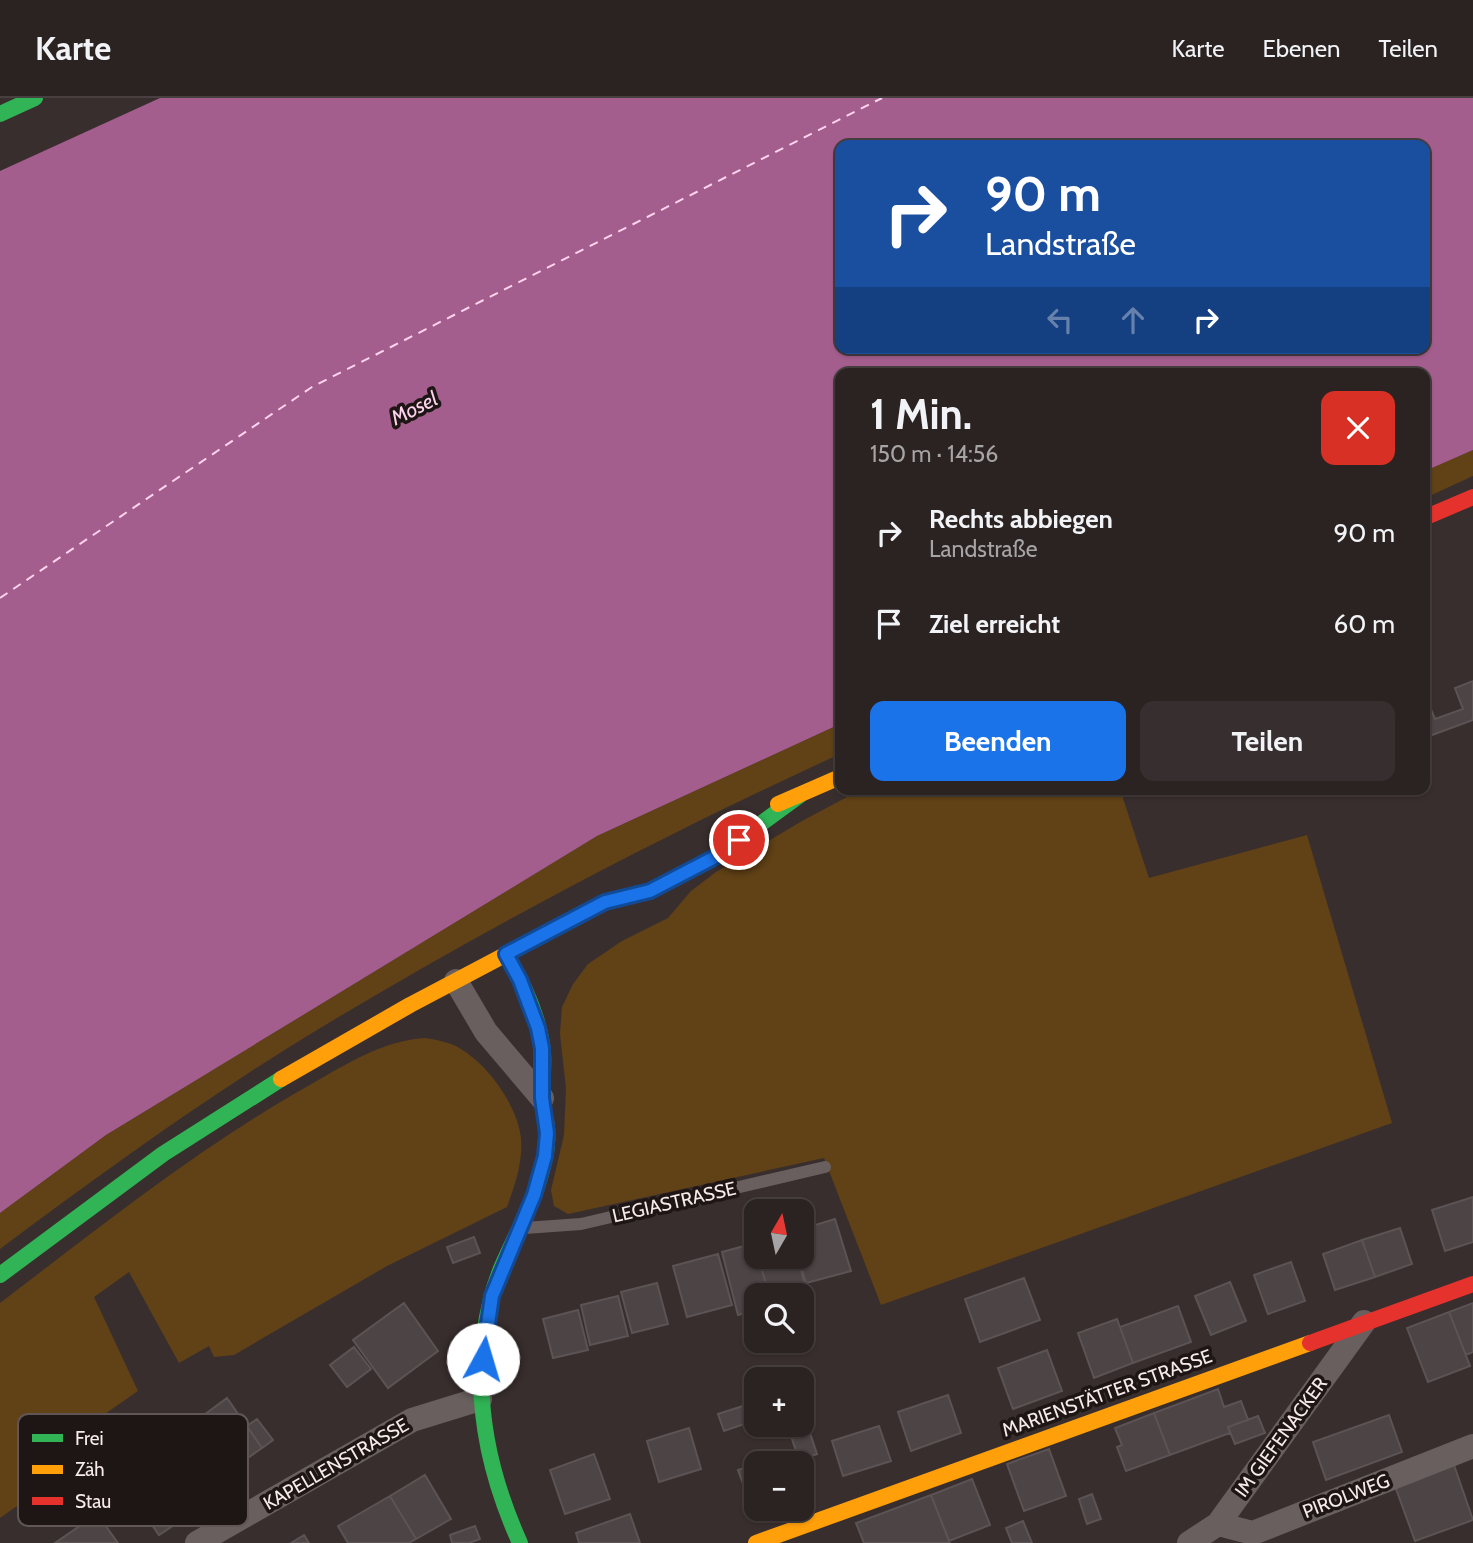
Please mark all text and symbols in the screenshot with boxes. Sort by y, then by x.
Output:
text: Karte [35,28,111,68]
text: Karte [1171,34,1224,63]
text: Ebenen [1262,34,1340,63]
text: Teilen [1378,34,1438,63]
text: 90 m [985,164,1101,223]
icon: right [870,168,961,259]
text: Landstraße [985,224,1136,263]
icon: left [1041,301,1079,339]
icon: ahead [1114,301,1152,339]
icon: right [1187,301,1225,339]
water label: Mosel [386,386,442,431]
text: 1 Min. [870,388,972,440]
button: close [1321,391,1395,465]
text: 150 m · 14:56 [870,440,998,468]
text: Rechts abbiegen [929,503,1113,535]
icon: right [870,514,908,552]
text: 90 m [1333,517,1395,549]
text: Landstraße [929,535,1038,563]
icon: arrive [870,605,908,643]
text: Ziel erreicht [929,608,1060,640]
text: 60 m [1333,608,1395,640]
button: Beenden [870,701,1126,781]
button: Teilen [1140,701,1395,781]
pin [709,810,769,870]
icon: arrive [720,821,758,859]
street label: LEGIASTRASSE [610,1177,738,1227]
north arrow [744,1199,814,1269]
map controls [744,1199,814,1521]
button: search [744,1283,814,1353]
position arrow [446,1322,520,1396]
street label: MARIENSTÄTTER STRASSE [999,1344,1215,1442]
button: + [744,1367,814,1437]
street label: IM GIEFENACKER [1230,1372,1332,1501]
street label: KAPELLENSTRASSE [259,1413,413,1515]
legend [18,1414,248,1526]
text: Frei [75,1427,104,1450]
button: − [744,1451,814,1521]
text: Zäh [75,1458,105,1481]
street label: PIROLWEG [1299,1469,1393,1523]
text: Stau [75,1490,111,1513]

